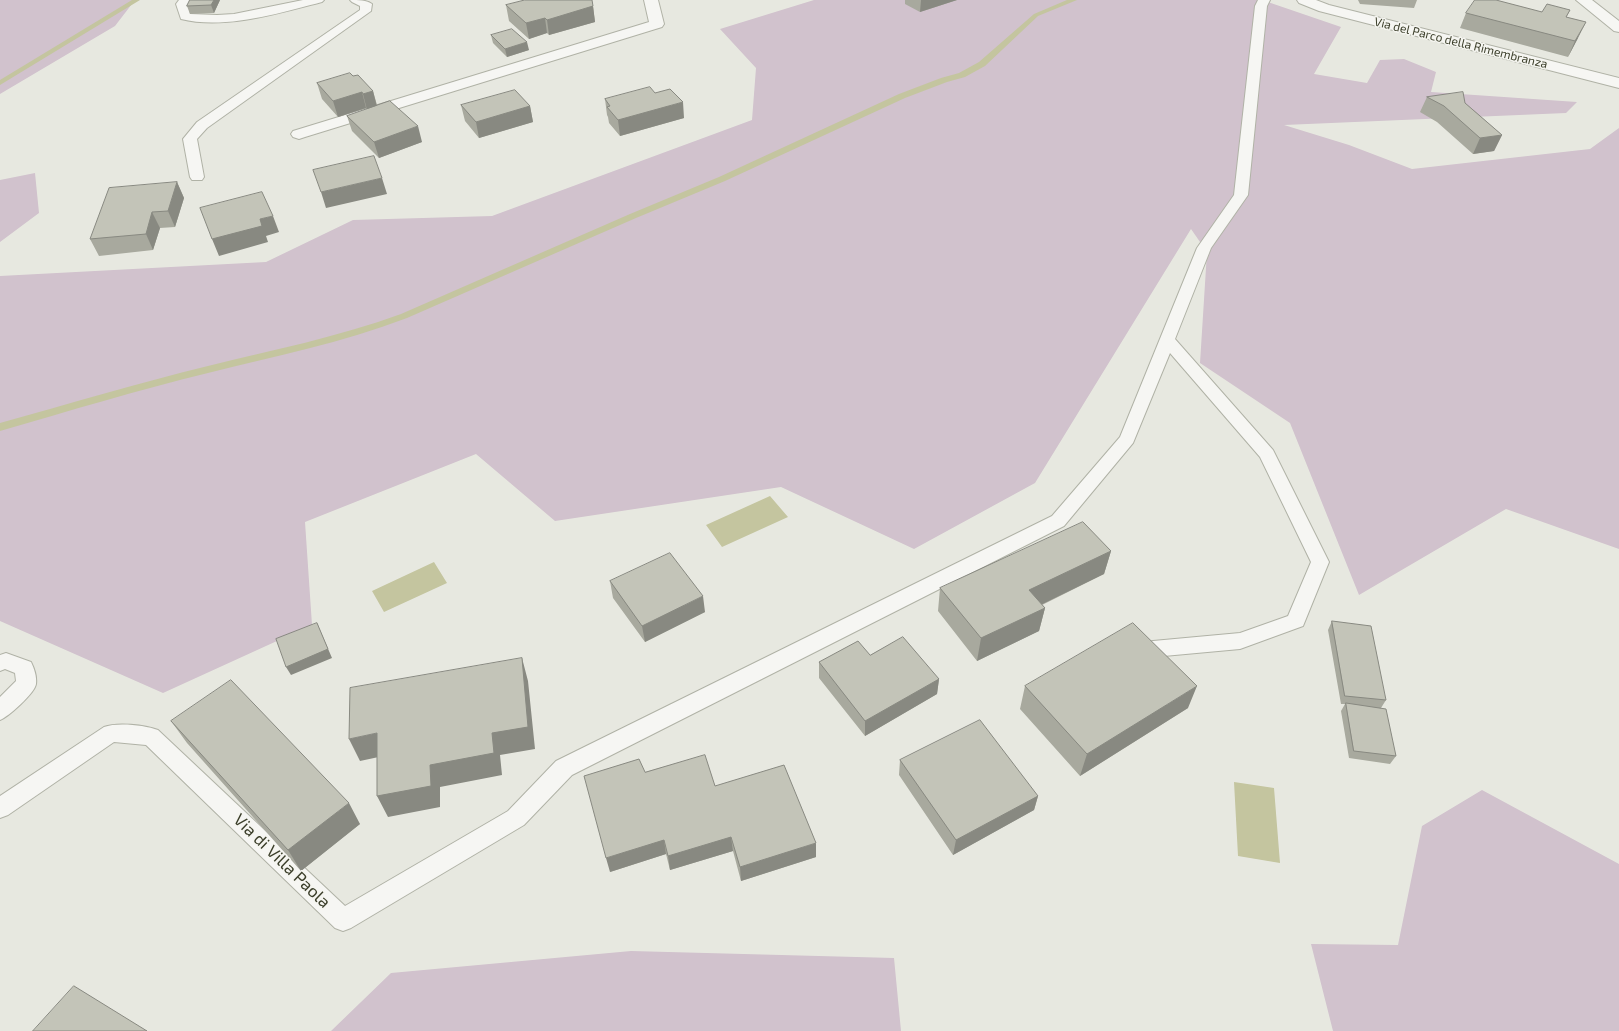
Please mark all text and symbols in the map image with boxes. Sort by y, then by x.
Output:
street label: Via del Parco della Rimembranza [1373,14,1549,72]
street label: Via di Villa Paola [229,810,335,912]

